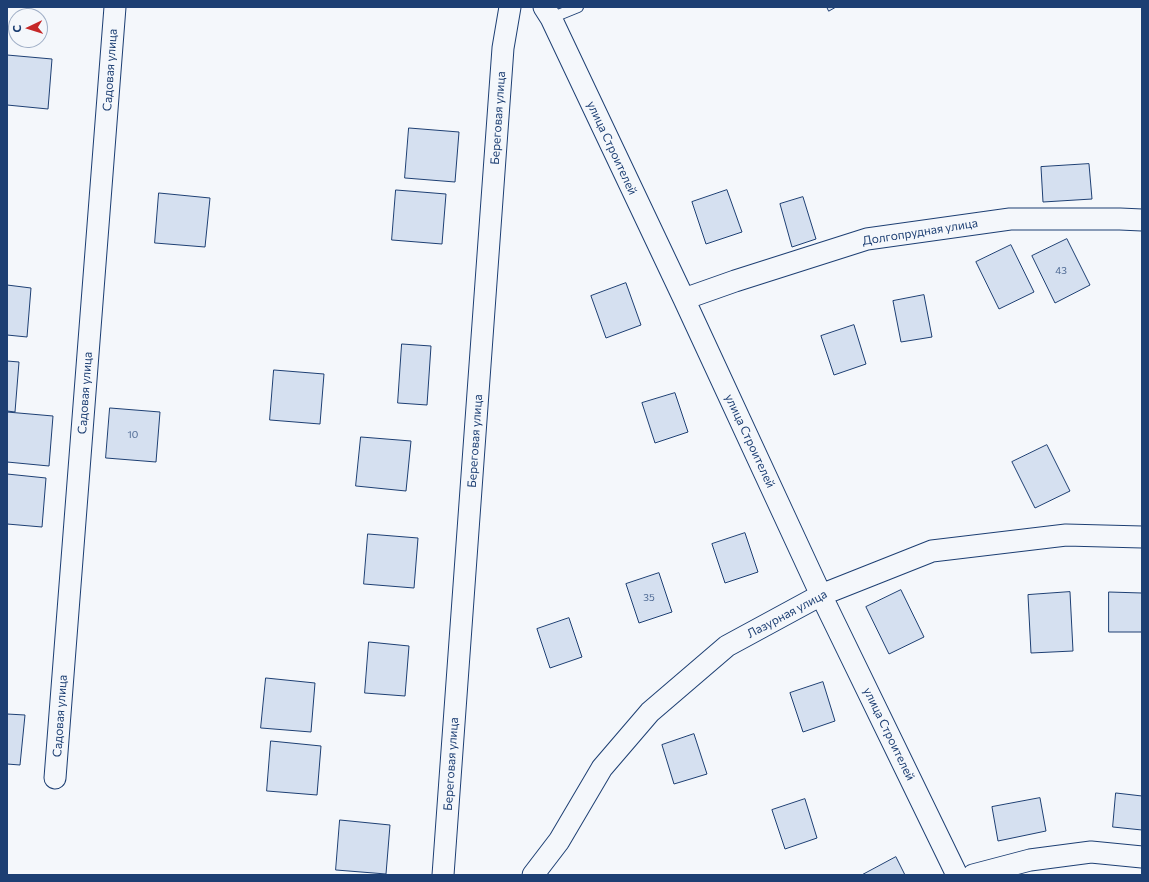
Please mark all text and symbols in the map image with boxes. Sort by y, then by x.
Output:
north arrow [8,8,48,48]
text: С [10,25,23,33]
street label: Садовая улица [100,28,120,112]
street label: Береговая улица [488,71,508,165]
street label: улица Строителей [584,99,640,197]
street label: Долгопрудная улица [861,216,979,248]
house number: 43 [1055,265,1067,277]
street label: Садовая улица [75,351,95,435]
street label: улица Строителей [722,392,778,490]
street label: Береговая улица [465,394,485,488]
house number: 10 [128,429,138,441]
street label: Лазурная улица [744,587,830,641]
house number: 35 [643,592,655,604]
street label: Садовая улица [50,674,70,758]
street label: улица Строителей [860,685,918,783]
street label: Береговая улица [441,717,461,811]

